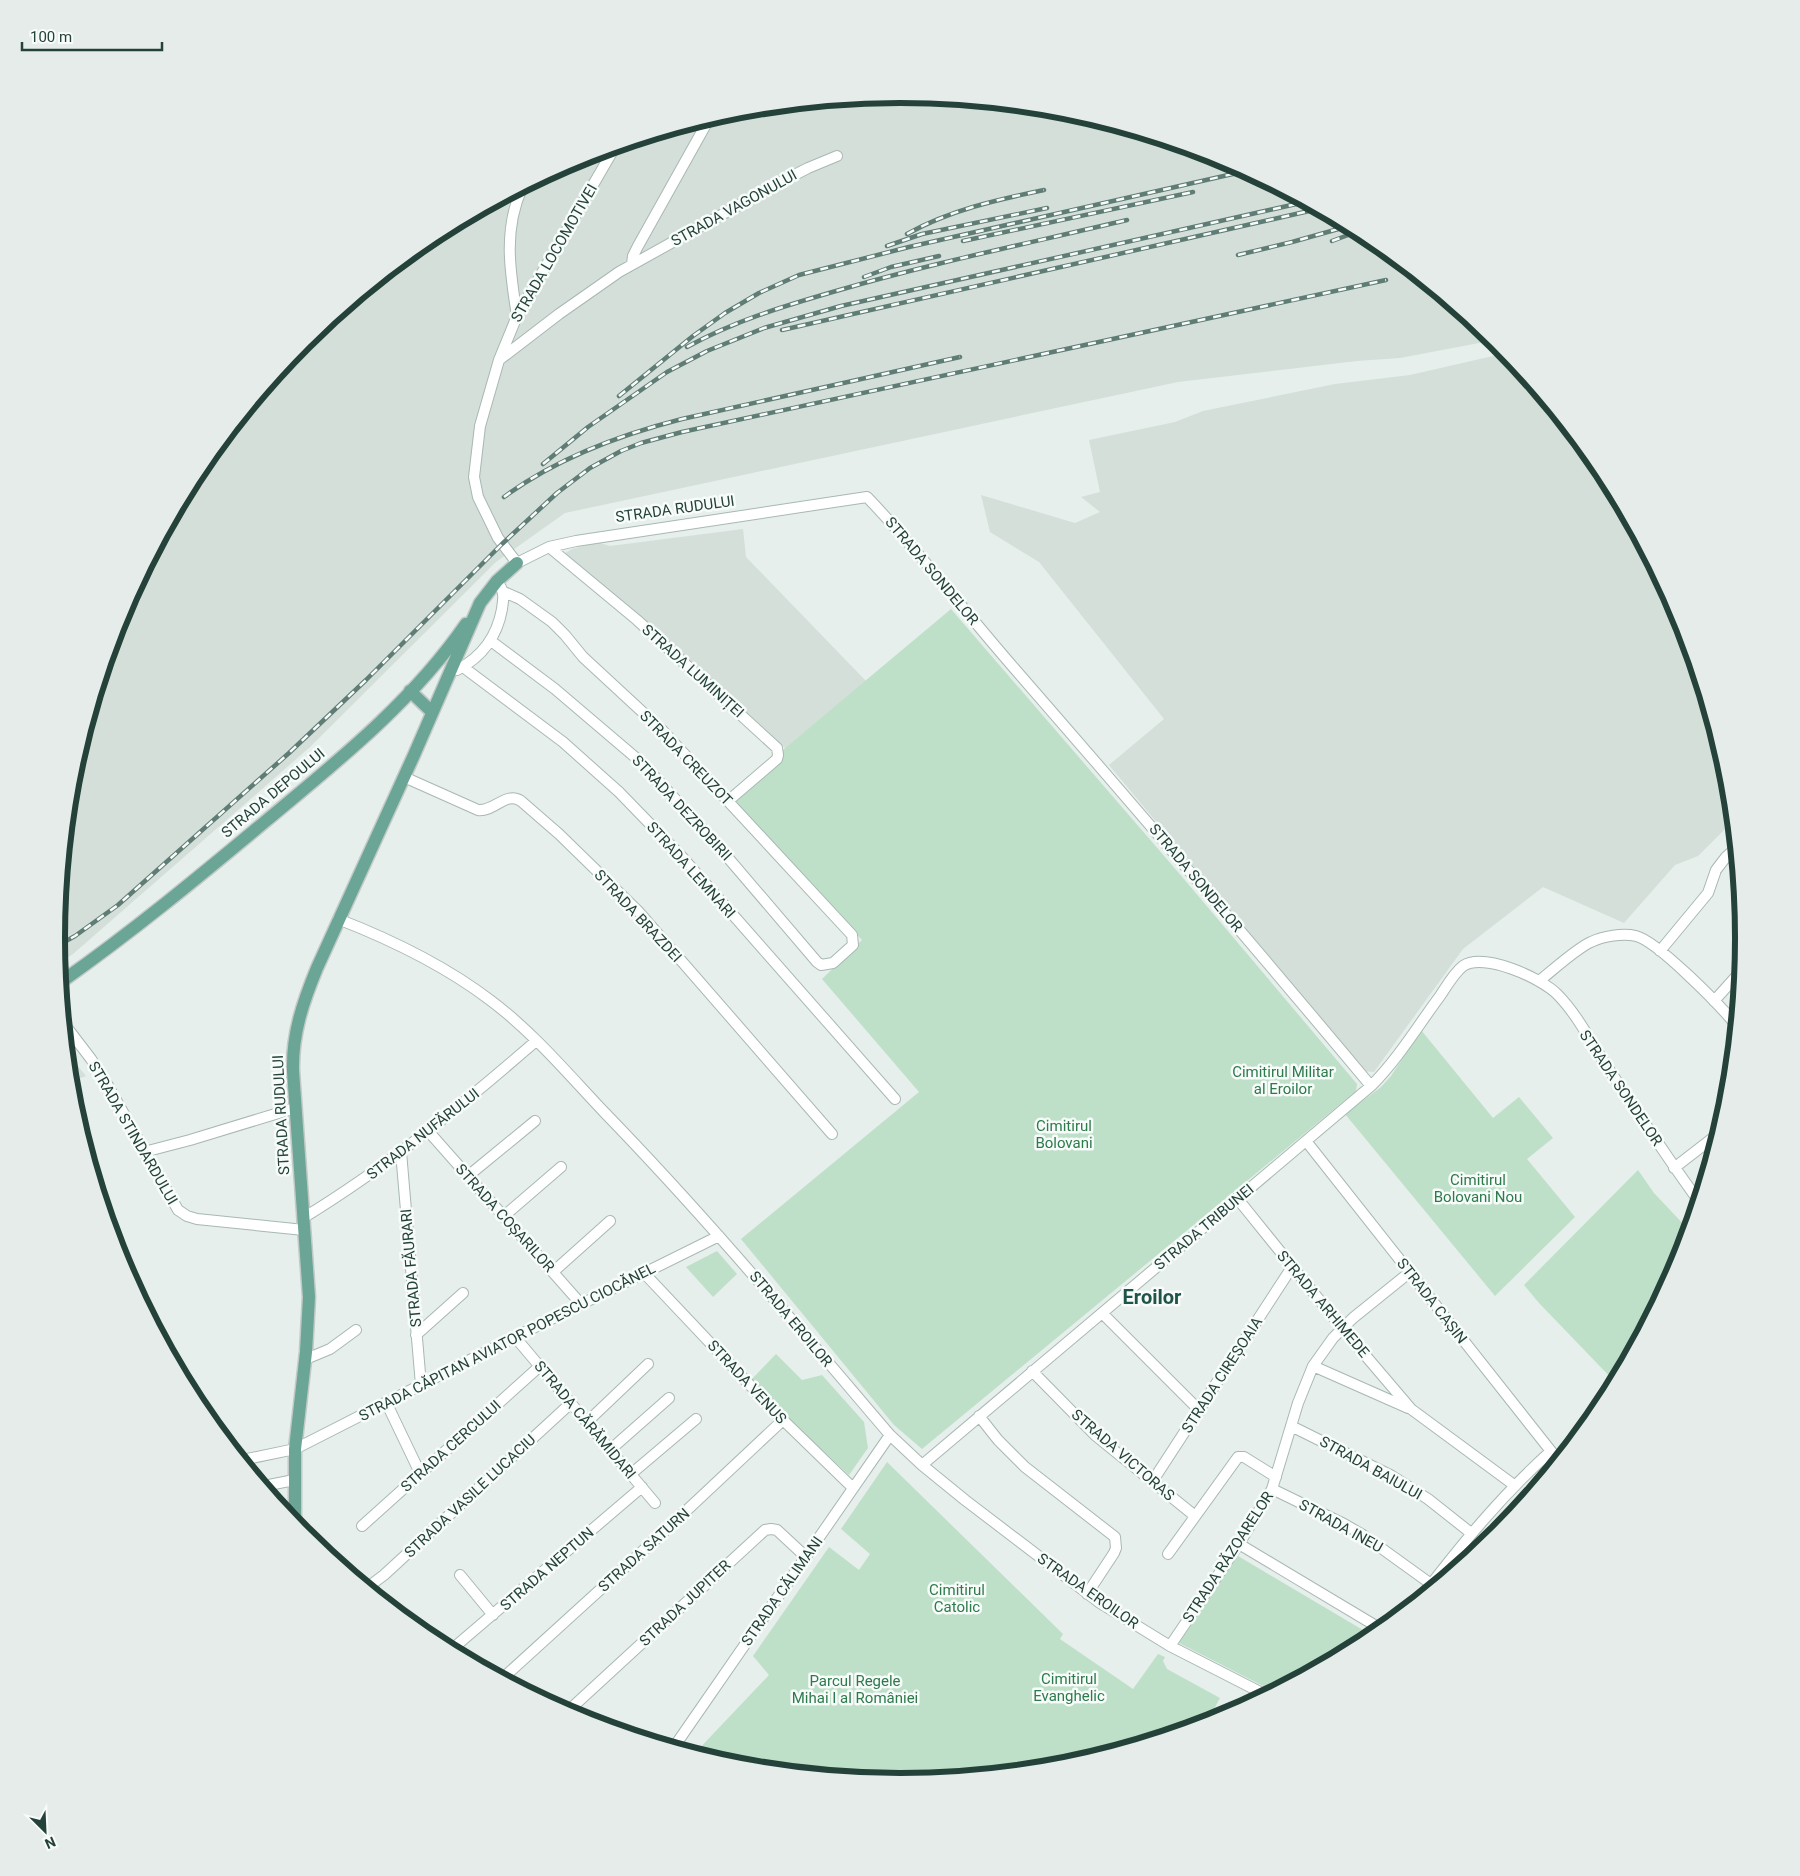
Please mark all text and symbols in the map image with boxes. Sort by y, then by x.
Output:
scale bar [22,20,162,52]
text: 100 m [30,28,72,46]
street label: STRADA VAGONULUI [668,166,800,250]
street label: STRADA LOCOMOTIVEI [507,181,601,325]
street label: STRADA RUDULUI [614,492,736,526]
street label: STRADA SONDELOR [882,513,982,629]
street label: STRADA LUMINIȚEI [638,621,748,721]
street label: STRADA CREUZOT [636,707,736,809]
street label: STRADA DEPOULUI [218,745,328,841]
street label: STRADA DEZROBIRII [628,751,736,865]
street label: STRADA LEMNARI [643,818,739,922]
street label: STRADA SONDELOR [1146,820,1246,936]
street label: STRADA BRAZDEI [591,866,685,966]
street label: STRADA SONDELOR [1576,1027,1666,1149]
street label: STRADA RUDULUI [269,1055,293,1175]
street label: STRADA STINDARDULUI [85,1058,181,1208]
park label: Cimitirul Militar al Eroilor [1232,1063,1334,1098]
street label: STRADA NUFĂRULUI [363,1084,483,1184]
park label: Cimitirul Bolovani [1035,1117,1093,1152]
street label: STRADA COȘARILOR [452,1160,558,1276]
park label: Cimitirul Bolovani Nou [1434,1171,1522,1206]
street label: STRADA TRIBUNEI [1151,1180,1257,1274]
street label: STRADA FĂURARI [397,1208,425,1328]
street label: STRADA ARHIMEDE [1273,1247,1373,1361]
street label: STRADA CAȘIN [1393,1255,1471,1347]
street label: STRADA CĂPITAN AVIATOR POPESCU CIOCĂNEL [356,1259,658,1425]
street label: STRADA EROILOR [746,1267,836,1371]
district label: Eroilor [1123,1285,1182,1309]
street label: STRADA CIREȘOAIA [1178,1313,1266,1436]
street label: STRADA VENUS [704,1337,790,1428]
street label: STRADA CĂRĂMIDARI [530,1357,640,1483]
street label: STRADA CERCULUI [397,1396,505,1496]
street label: STRADA VICTORAS [1068,1405,1178,1505]
street label: STRADA VASILE LUCACIU [401,1431,539,1561]
street label: STRADA BAIULUI [1317,1432,1425,1504]
street label: STRADA RĂZOARELOR [1179,1488,1277,1626]
street label: STRADA INEU [1296,1496,1386,1556]
street label: STRADA SATURN [595,1504,693,1596]
street label: STRADA NEPTUN [497,1523,597,1615]
street label: STRADA CĂLIMANI [737,1533,827,1649]
street label: STRADA EROILOR [1034,1549,1142,1633]
street label: STRADA JUPITER [636,1556,734,1650]
park label: Cimitirul Catolic [929,1581,985,1616]
park label: Cimitirul Evanghelic [1033,1670,1105,1705]
park label: Parcul Regele Mihai I al României [792,1672,918,1707]
north arrow [20,1806,70,1856]
text: N [43,1834,58,1852]

